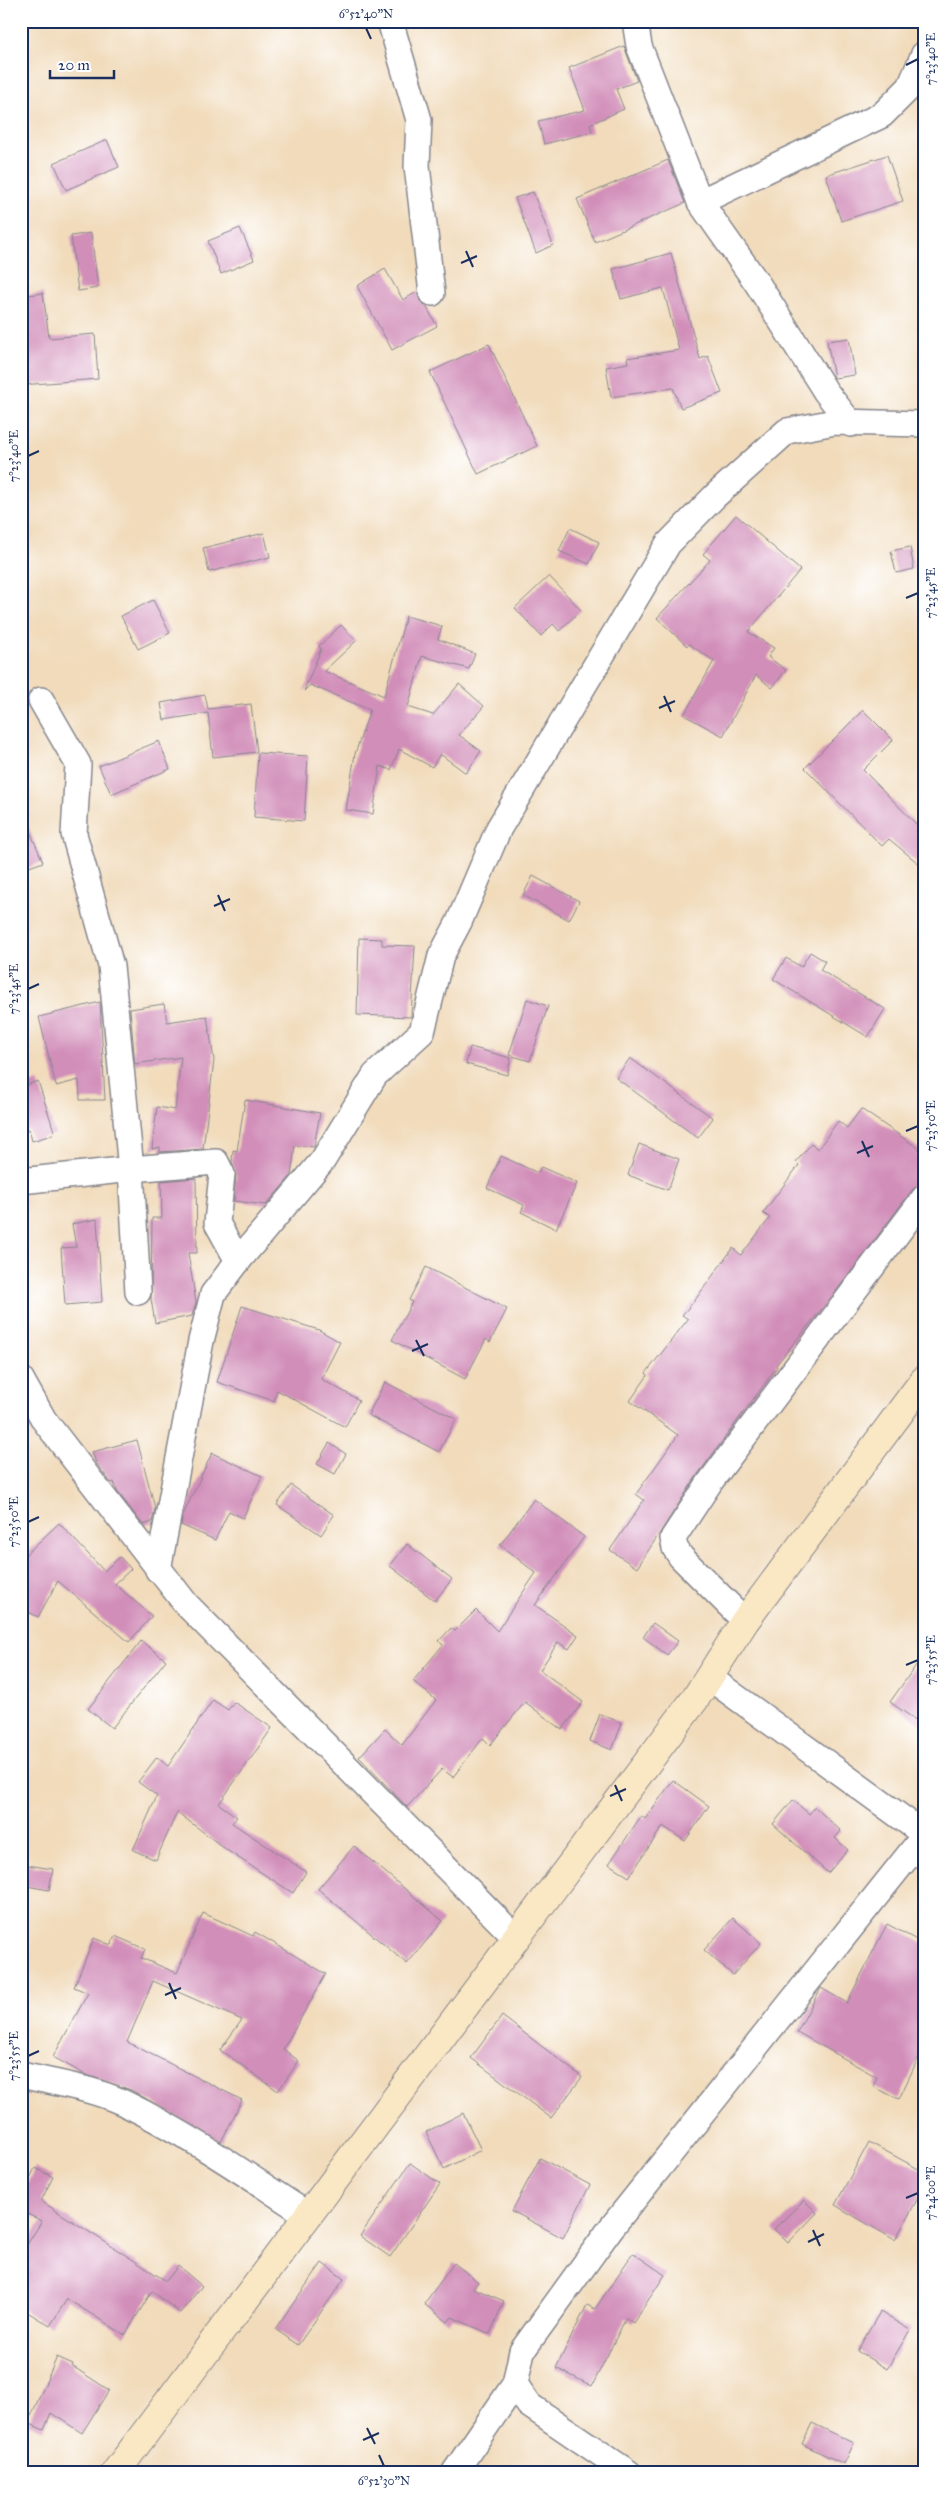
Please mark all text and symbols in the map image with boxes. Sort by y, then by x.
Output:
text: 6°52'40"N [339,7,393,21]
text: 7°23'40"E [924,32,938,85]
scale bar [50,48,114,80]
text: 20 m [58,56,90,74]
text: 7°23'40"E [7,429,21,482]
text: 7°23'45"E [924,567,938,618]
text: 7°23'45"E [7,963,21,1014]
text: 7°23'50"E [924,1100,938,1152]
text: 7°23'50"E [7,1496,21,1548]
text: 7°23'55"E [924,1635,938,1685]
text: 7°23'55"E [7,2031,21,2081]
text: 7°24'00"E [924,2165,938,2220]
text: 6°52'30"N [358,2474,410,2488]

